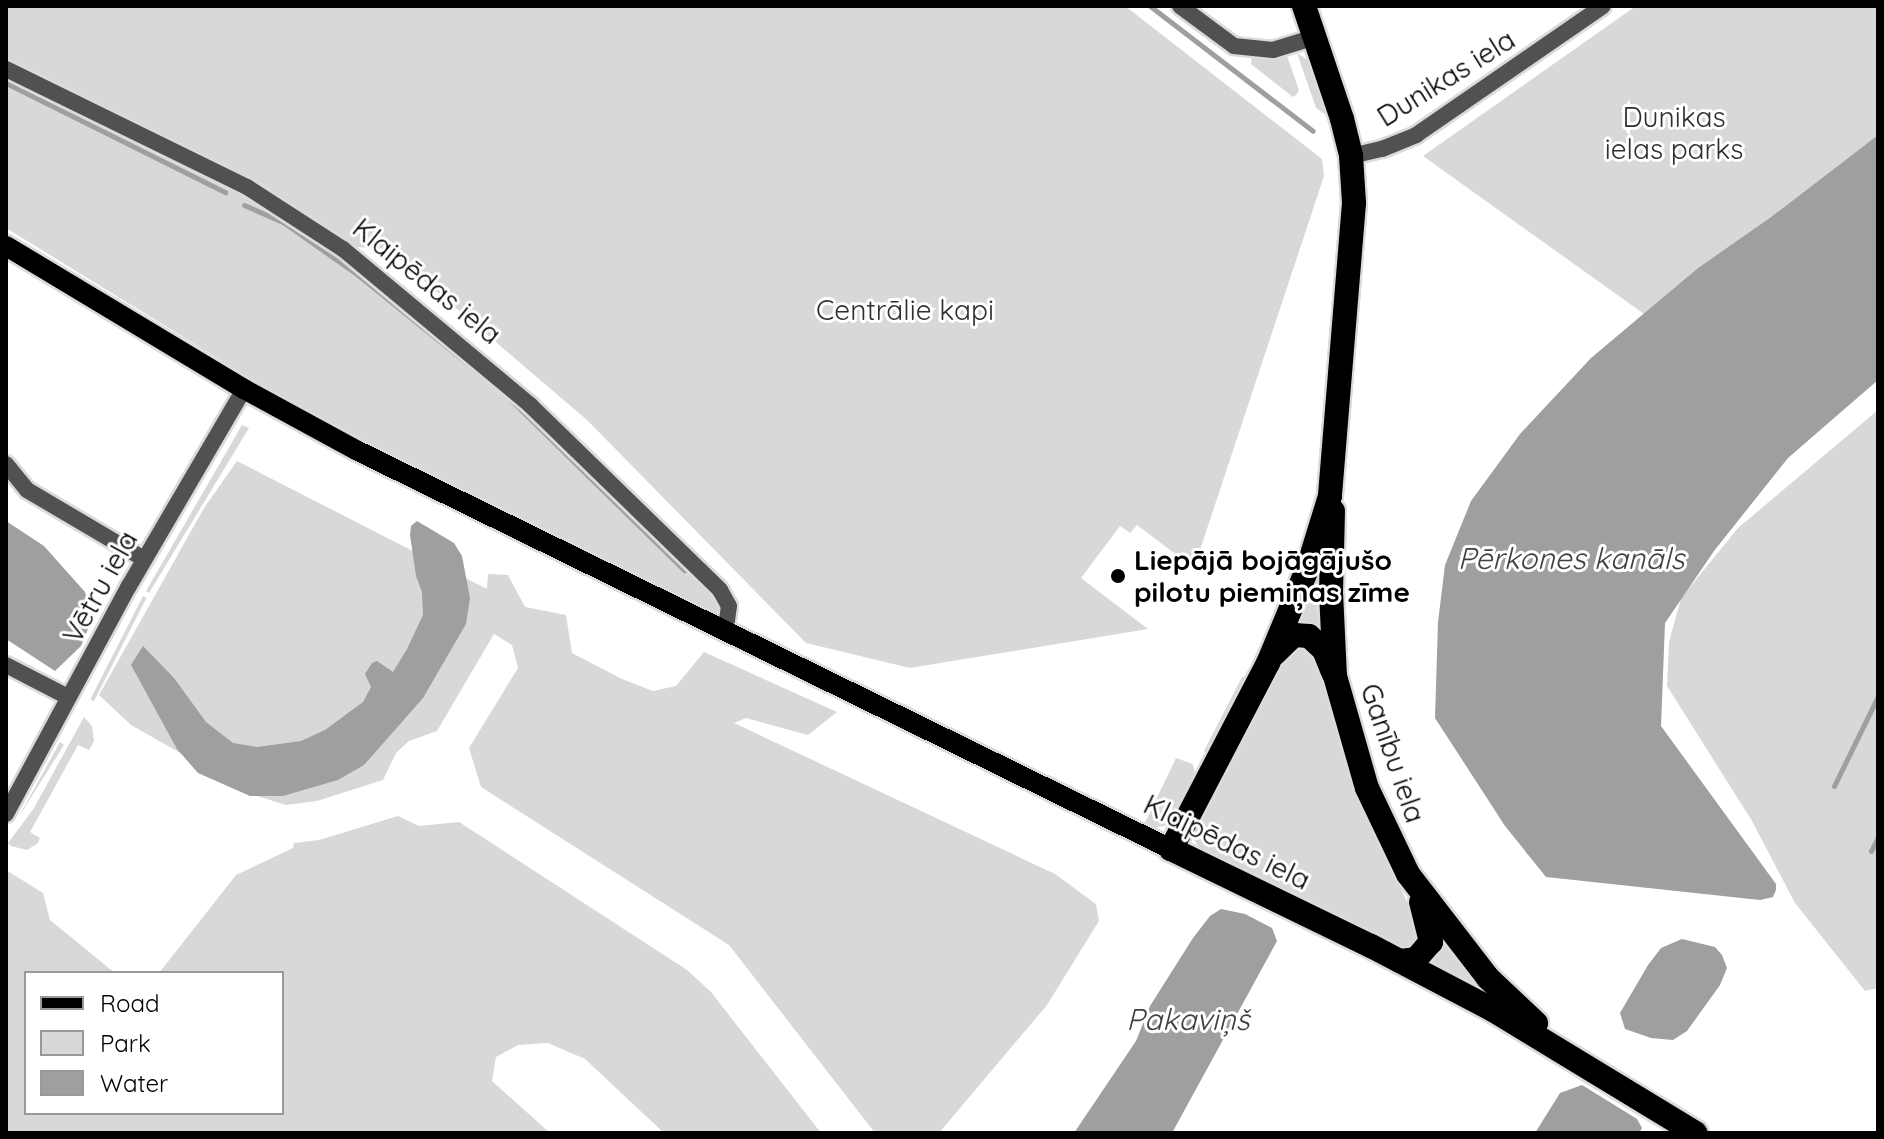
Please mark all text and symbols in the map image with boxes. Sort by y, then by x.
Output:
street label: Dunikas iela [1371,22,1521,134]
park label: Dunikas ielas parks [1605,100,1743,166]
street label: Klaipēdas iela [346,211,508,351]
park label: Centrālie kapi [816,293,994,327]
street label: Vētru iela [56,525,144,649]
water label: Pērkones kanāls [1458,540,1684,576]
place label: Liepājā bojāgājušo pilotu piemiņas zīme [1134,543,1410,609]
marker: Liepājā bojāgājušo pilotu piemiņas zīme [1109,567,1127,585]
street label: Ganību iela [1354,679,1432,827]
street label: Klaipēdas iela [1138,787,1316,897]
legend [24,971,284,1115]
text: Road [100,988,160,1018]
water label: Pakaviņš [1126,1001,1250,1037]
text: Park [100,1028,151,1058]
text: Water [100,1068,168,1098]

